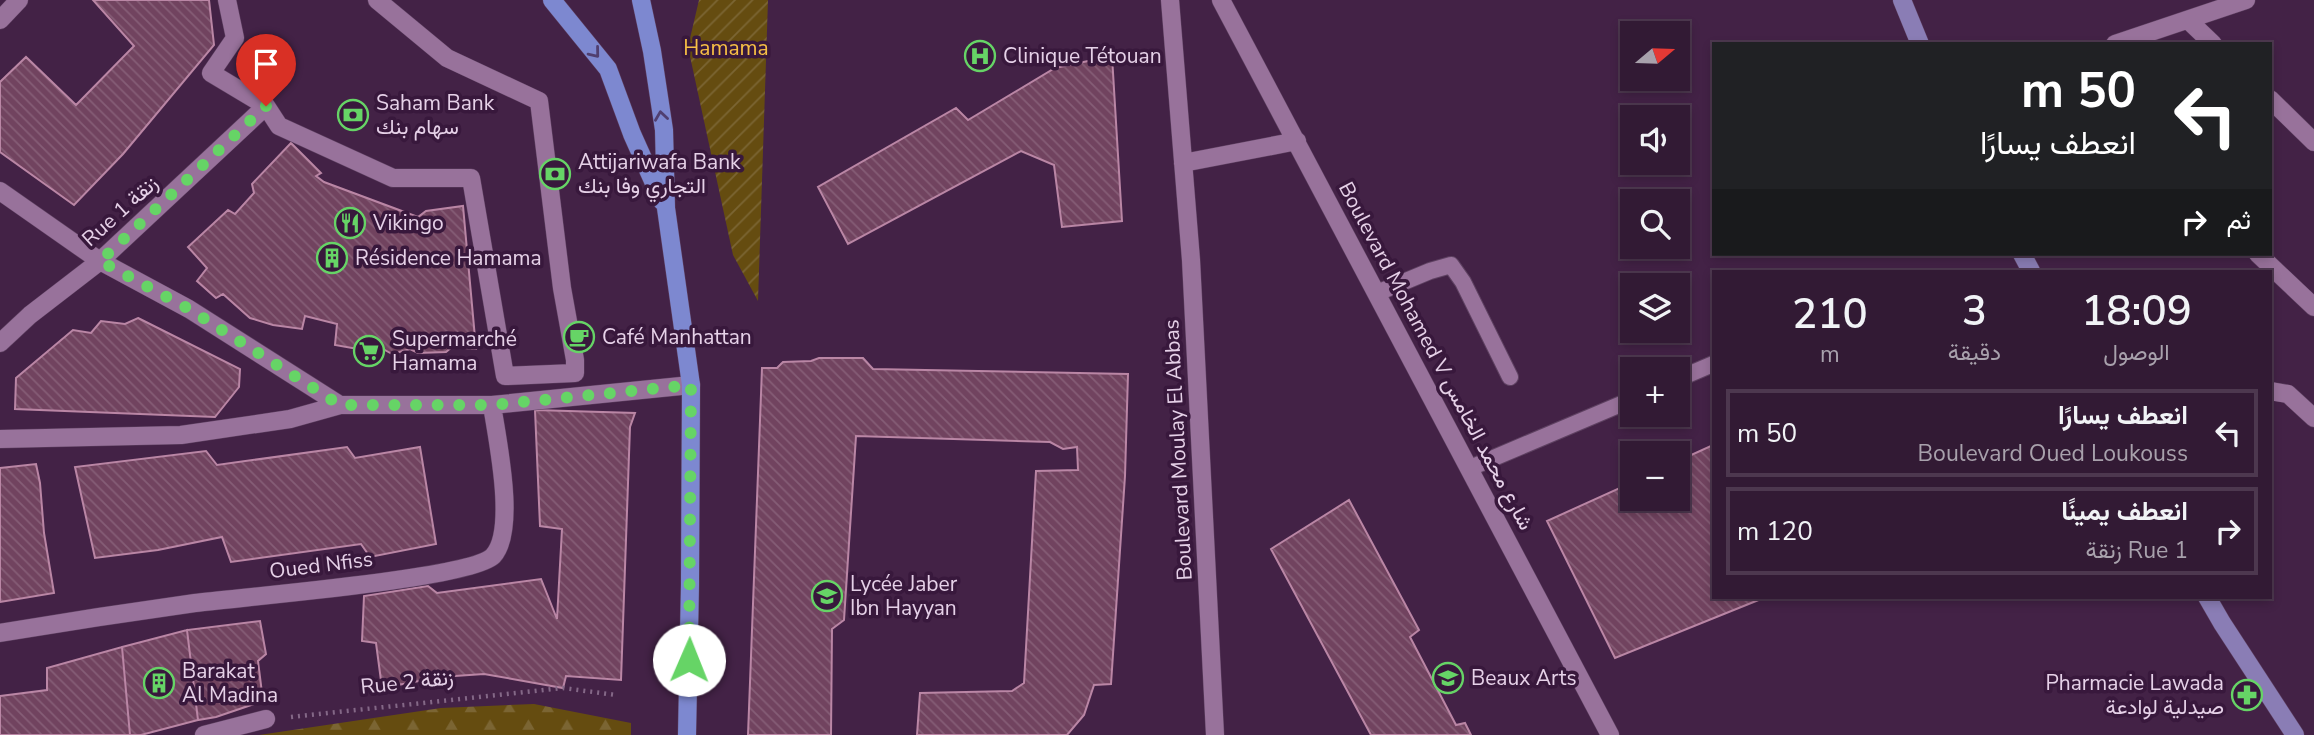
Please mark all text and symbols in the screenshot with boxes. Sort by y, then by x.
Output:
north arrow [1620,21,1690,91]
map controls [1620,21,1690,511]
pin [236,34,296,106]
park label: Hamama [683,34,769,62]
hospital icon: Clinique Tétouan [963,39,997,73]
place label: Clinique Tétouan [1003,42,1162,70]
icon: arrive [247,45,285,83]
one-way arrow [587,45,599,58]
text: 50 m [2021,57,2136,124]
icon: left [2160,70,2251,161]
place label: Saham Bank سهام بنك [376,89,495,141]
bank icon: Saham Bank سهام بنك [336,98,370,132]
button: sound [1620,105,1690,175]
one-way arrow [654,110,669,122]
text: انعطف يسارًا [1980,122,2136,165]
place label: Attijariwafa Bank التجاري وفا بنك [578,148,741,203]
bank icon: Attijariwafa Bank التجاري وفا بنك [538,157,572,191]
street label: Rue 1 زنقة [76,169,164,253]
street label: Boulevard Mohamed V شارع محمد الخامس [1332,177,1540,535]
button: search [1620,189,1690,259]
icon: right [2175,203,2213,241]
text: ثم [2227,203,2251,238]
restaurant icon: Vikingo [333,206,367,240]
place label: Vikingo [372,209,444,237]
building icon: Résidence Hamama [315,241,349,275]
place label: Résidence Hamama [355,244,542,272]
button: layers [1620,273,1690,343]
text: 3 [1962,283,1987,340]
text: 18:09 [2081,283,2192,340]
text: 210 [1792,286,1868,343]
street label: Boulevard Moulay El Abbas [1157,319,1199,581]
cafe icon: Café Manhattan [562,320,596,354]
place label: Café Manhattan [602,323,752,351]
place label: Supermarché Hamama [392,325,517,377]
supermarket icon: Supermarché Hamama [352,334,386,368]
text: دقيقة [1948,337,2001,368]
text: الوصول [2103,337,2170,368]
text: m [1820,339,1840,370]
button: + [1620,357,1690,427]
text: انعطف يسارًا [2058,398,2188,433]
icon: left [2209,414,2247,452]
text: 50 m [1737,416,1797,451]
text: Boulevard Oued Loukouss [1918,438,2188,469]
button: − [1620,441,1690,511]
text: انعطف يمينًا [2061,494,2188,529]
icon: right [2209,512,2247,550]
text: 120 m [1737,514,1813,549]
text: Rue 1 زنقة [2086,535,2188,566]
street label: Oued Nfiss [268,545,374,585]
place label: Lycée Jaber Ibn Hayyan [850,570,958,622]
school or university icon: Lycée Jaber Ibn Hayyan [810,579,844,613]
position arrow [652,623,726,697]
place label: Barakat Al Madina [182,657,278,709]
school or university icon: Beaux Arts [1431,661,1465,695]
street label: Rue 2 زنقة [359,663,455,701]
place label: Beaux Arts [1471,664,1577,692]
building icon: Barakat Al Madina [142,666,176,700]
place label: Pharmacie Lawada صيدلية لوادعة [2045,669,2224,721]
pharmacy icon: Pharmacie Lawada صيدلية لوادعة [2230,678,2264,712]

